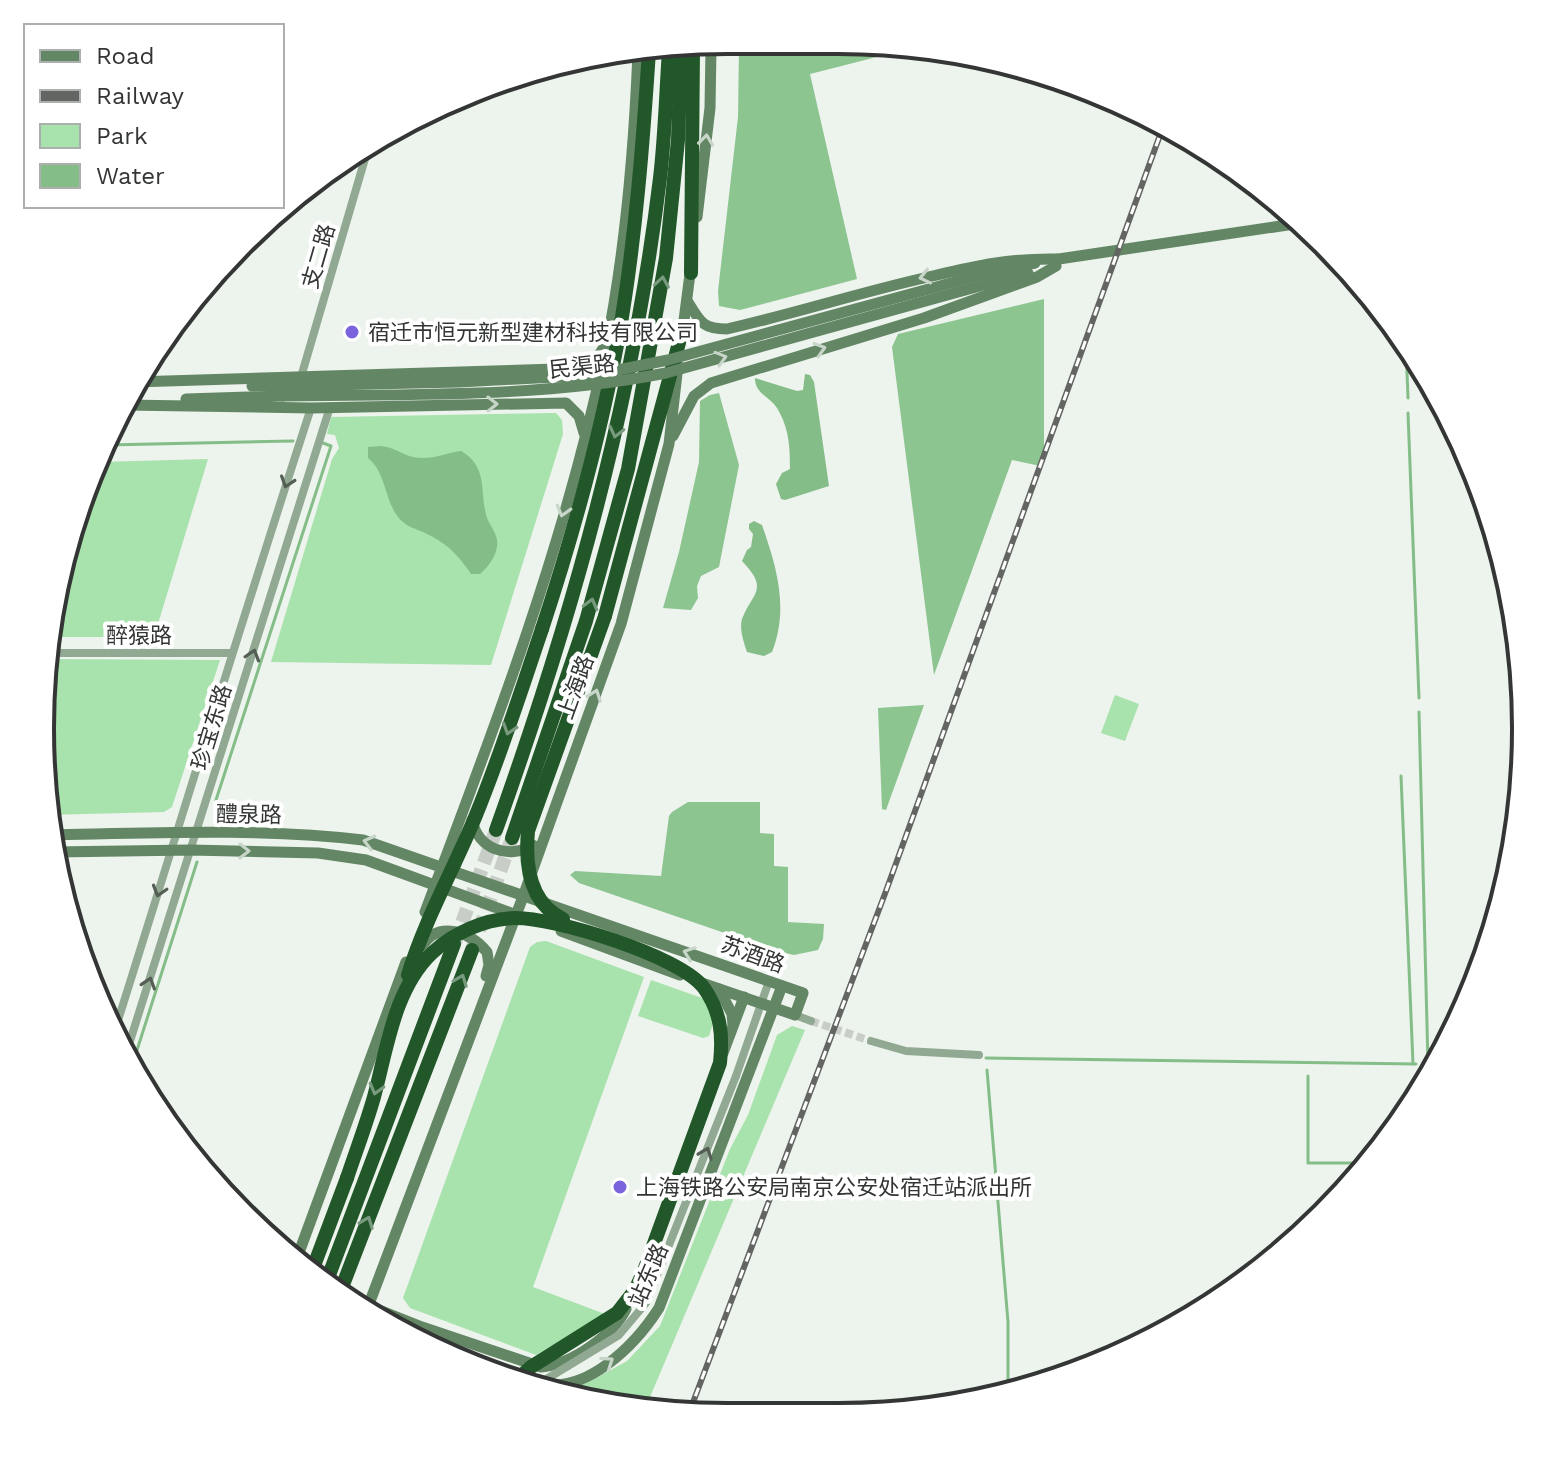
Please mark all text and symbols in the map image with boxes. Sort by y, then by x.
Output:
legend [24,24,284,208]
text: Road [96,42,155,70]
text: Railway [96,82,185,110]
text: Park [96,122,148,150]
one-way arrow [697,133,714,147]
text: Water [96,162,165,190]
street label: 支二路 [297,221,340,291]
one-way arrow [919,268,932,285]
one-way arrow [652,275,669,289]
place label: 宿迁市恒元新型建材科技有限公司 [368,320,698,345]
marker: 宿迁市恒元新型建材科技有限公司 [343,323,361,341]
one-way arrow [813,342,827,358]
one-way arrow [714,350,728,367]
street label: 民渠路 [548,351,616,382]
one-way arrow [486,395,499,413]
one-way arrow [608,425,625,438]
one-way arrow [280,474,296,488]
one-way arrow [556,504,572,518]
one-way arrow [581,598,598,612]
street label: 醉猿路 [106,623,172,648]
one-way arrow [243,648,259,662]
street label: 上海路 [552,652,599,722]
street label: 珍宝东路 [187,681,236,773]
one-way arrow [585,689,602,703]
one-way arrow [502,721,518,735]
street label: 醴泉路 [216,801,282,828]
one-way arrow [362,834,376,851]
one-way arrow [238,842,251,860]
one-way arrow [152,883,168,897]
street label: 苏酒路 [718,931,788,978]
one-way arrow [683,946,697,962]
one-way arrow [451,974,468,988]
one-way arrow [140,976,156,990]
one-way arrow [369,1081,385,1095]
one-way arrow [696,1147,713,1161]
place label: 上海铁路公安局南京公安处宿迁站派出所 [636,1175,1032,1200]
marker: 上海铁路公安局南京公安处宿迁站派出所 [611,1178,629,1196]
one-way arrow [357,1216,374,1230]
street label: 站东路 [624,1240,673,1310]
one-way arrow [600,1357,614,1372]

